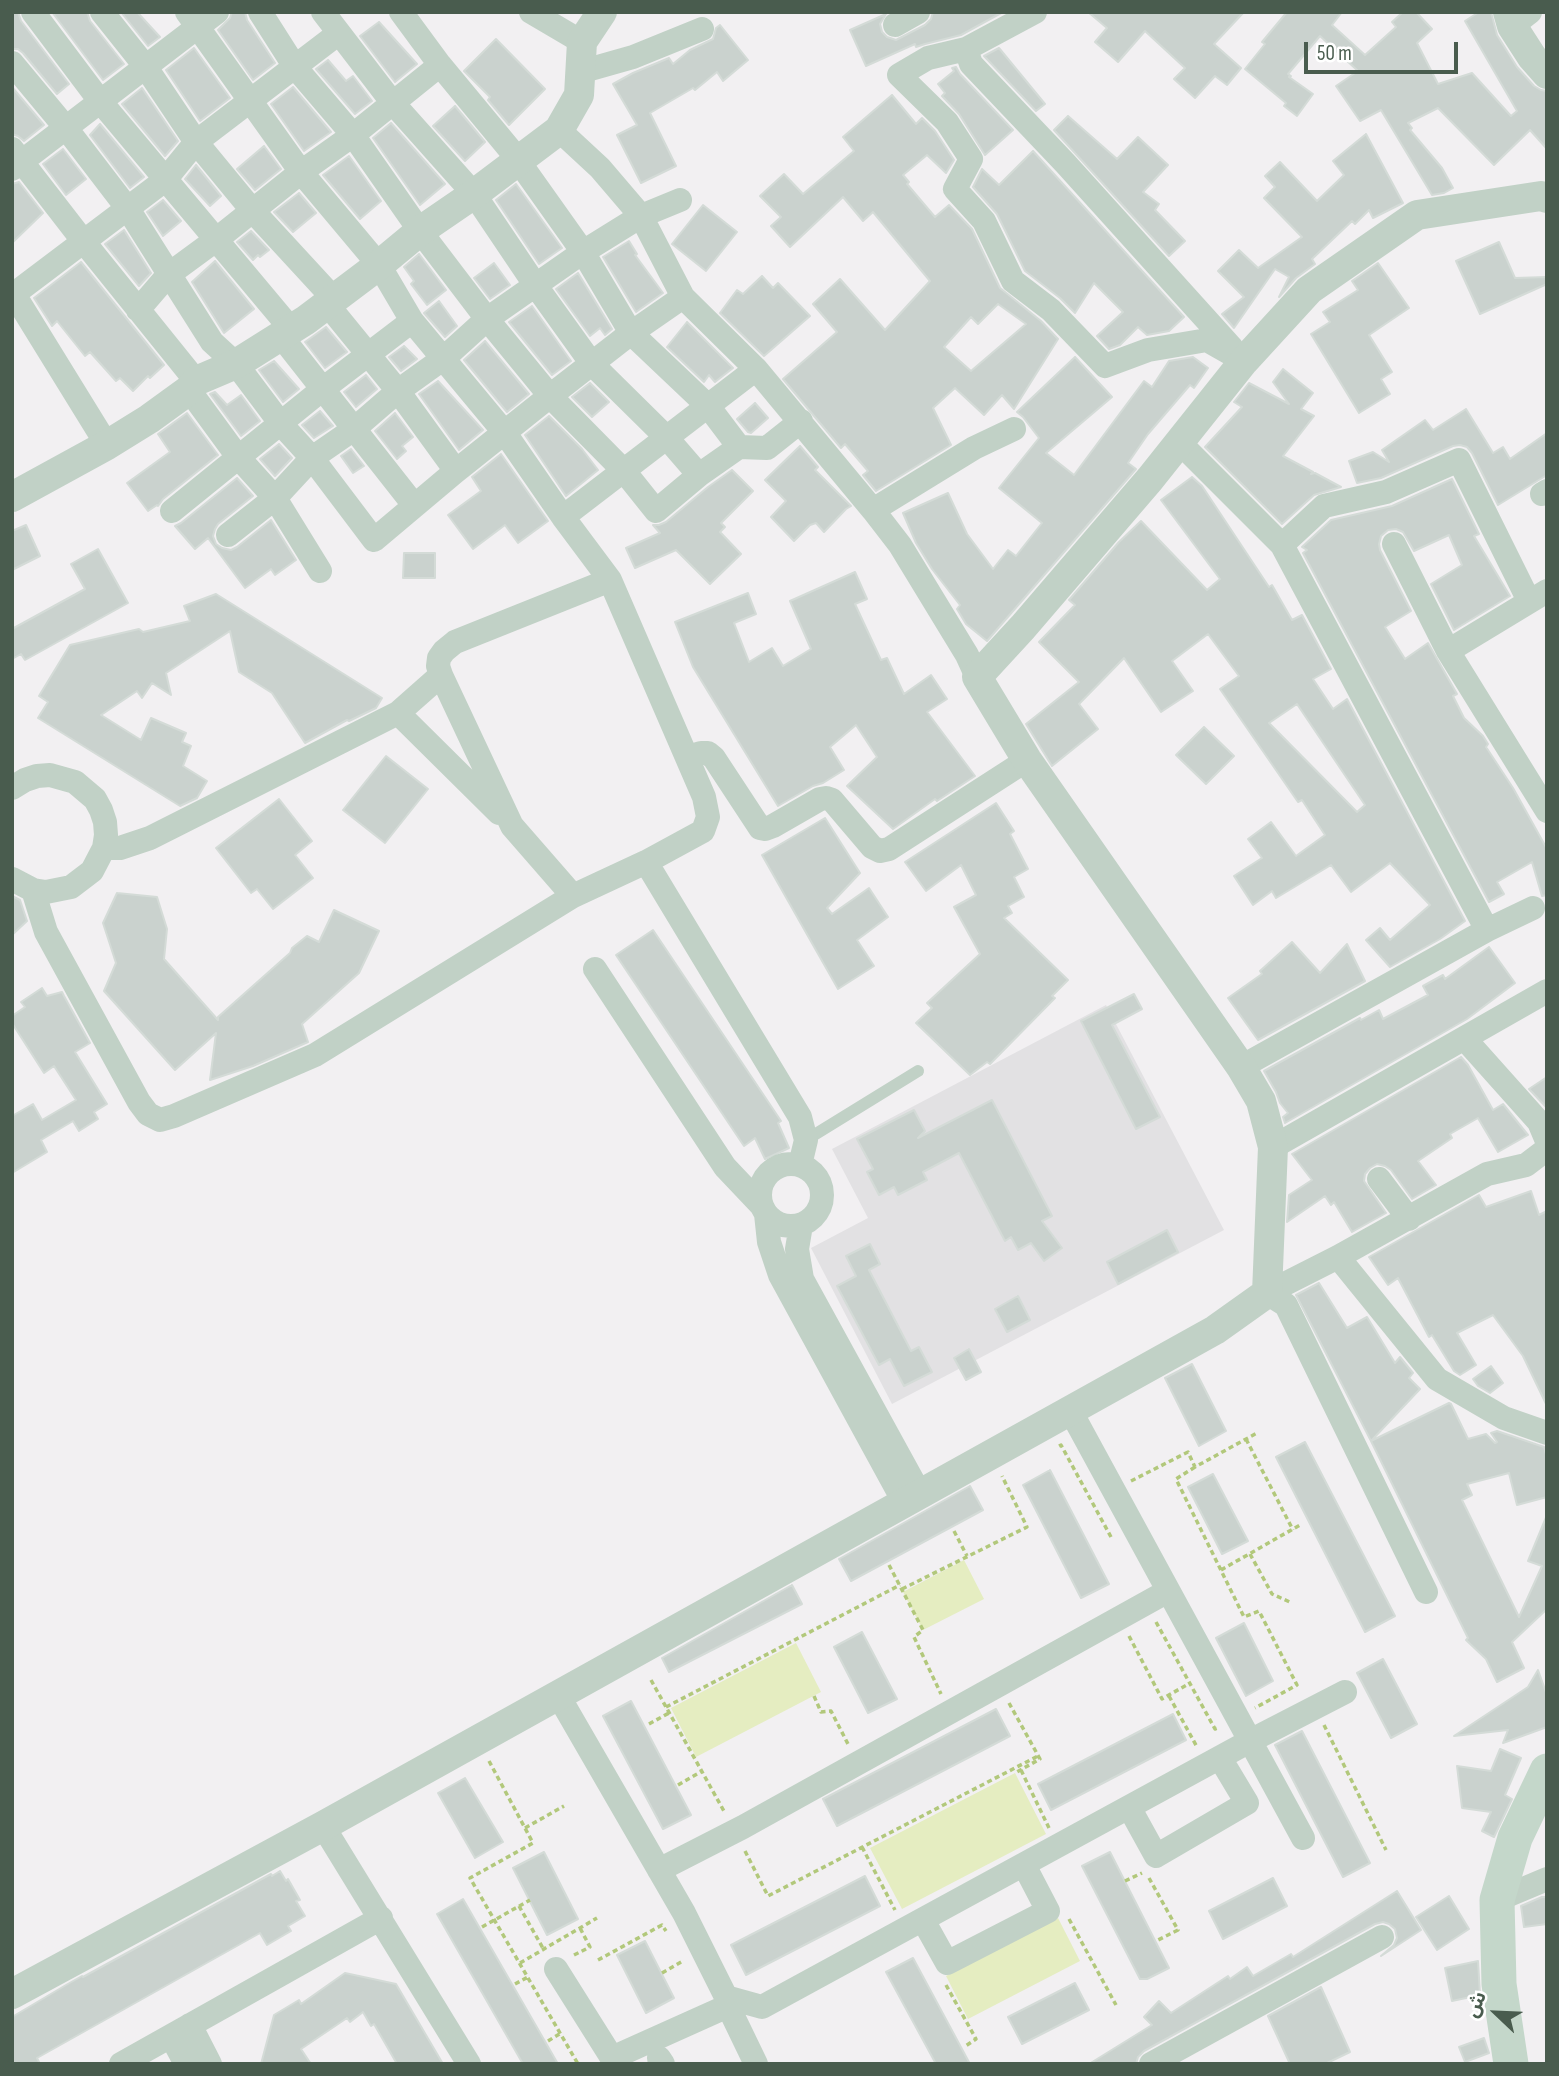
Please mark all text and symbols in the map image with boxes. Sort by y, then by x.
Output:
scale bar [1307,28,1461,72]
text: 50 m [1317,41,1352,66]
north arrow [1461,1978,1531,2048]
text: ش [1461,1988,1492,2021]

